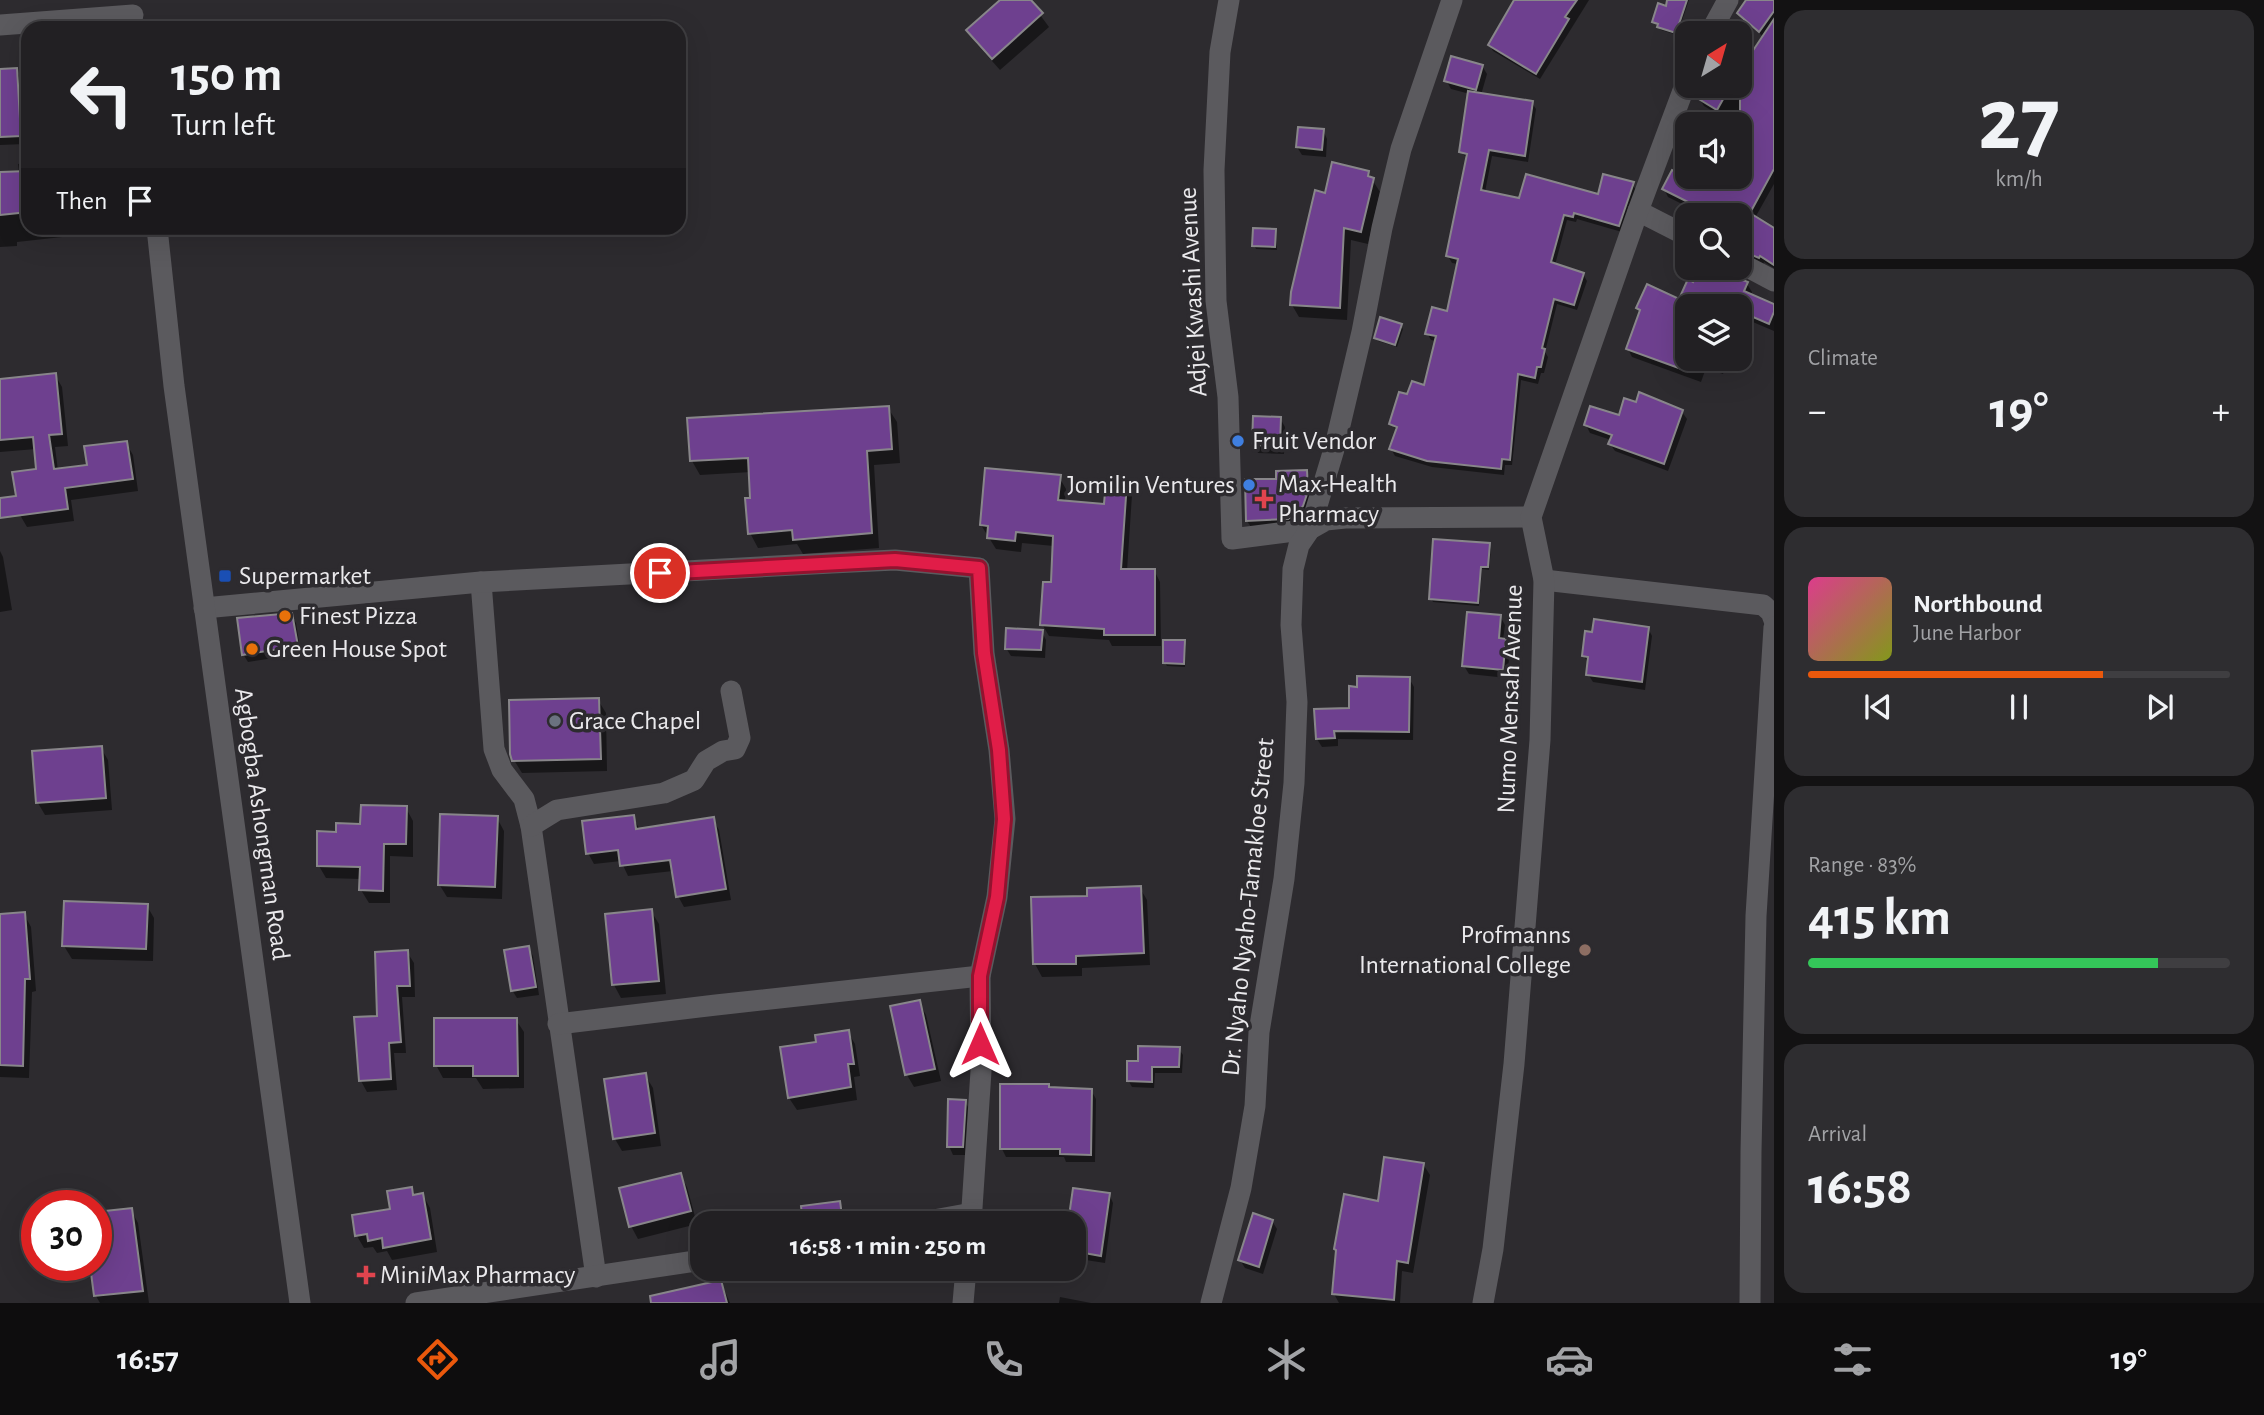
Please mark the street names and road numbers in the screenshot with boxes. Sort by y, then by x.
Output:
street label: Adjei Kwashi Avenue [1175,187,1211,397]
street label: Numo Mensah Avenue [1493,584,1527,814]
street label: Agbogba Ashongman Road [230,686,294,962]
street label: Dr. Nyaho Nyaho-Tamakloe Street [1217,737,1279,1077]

